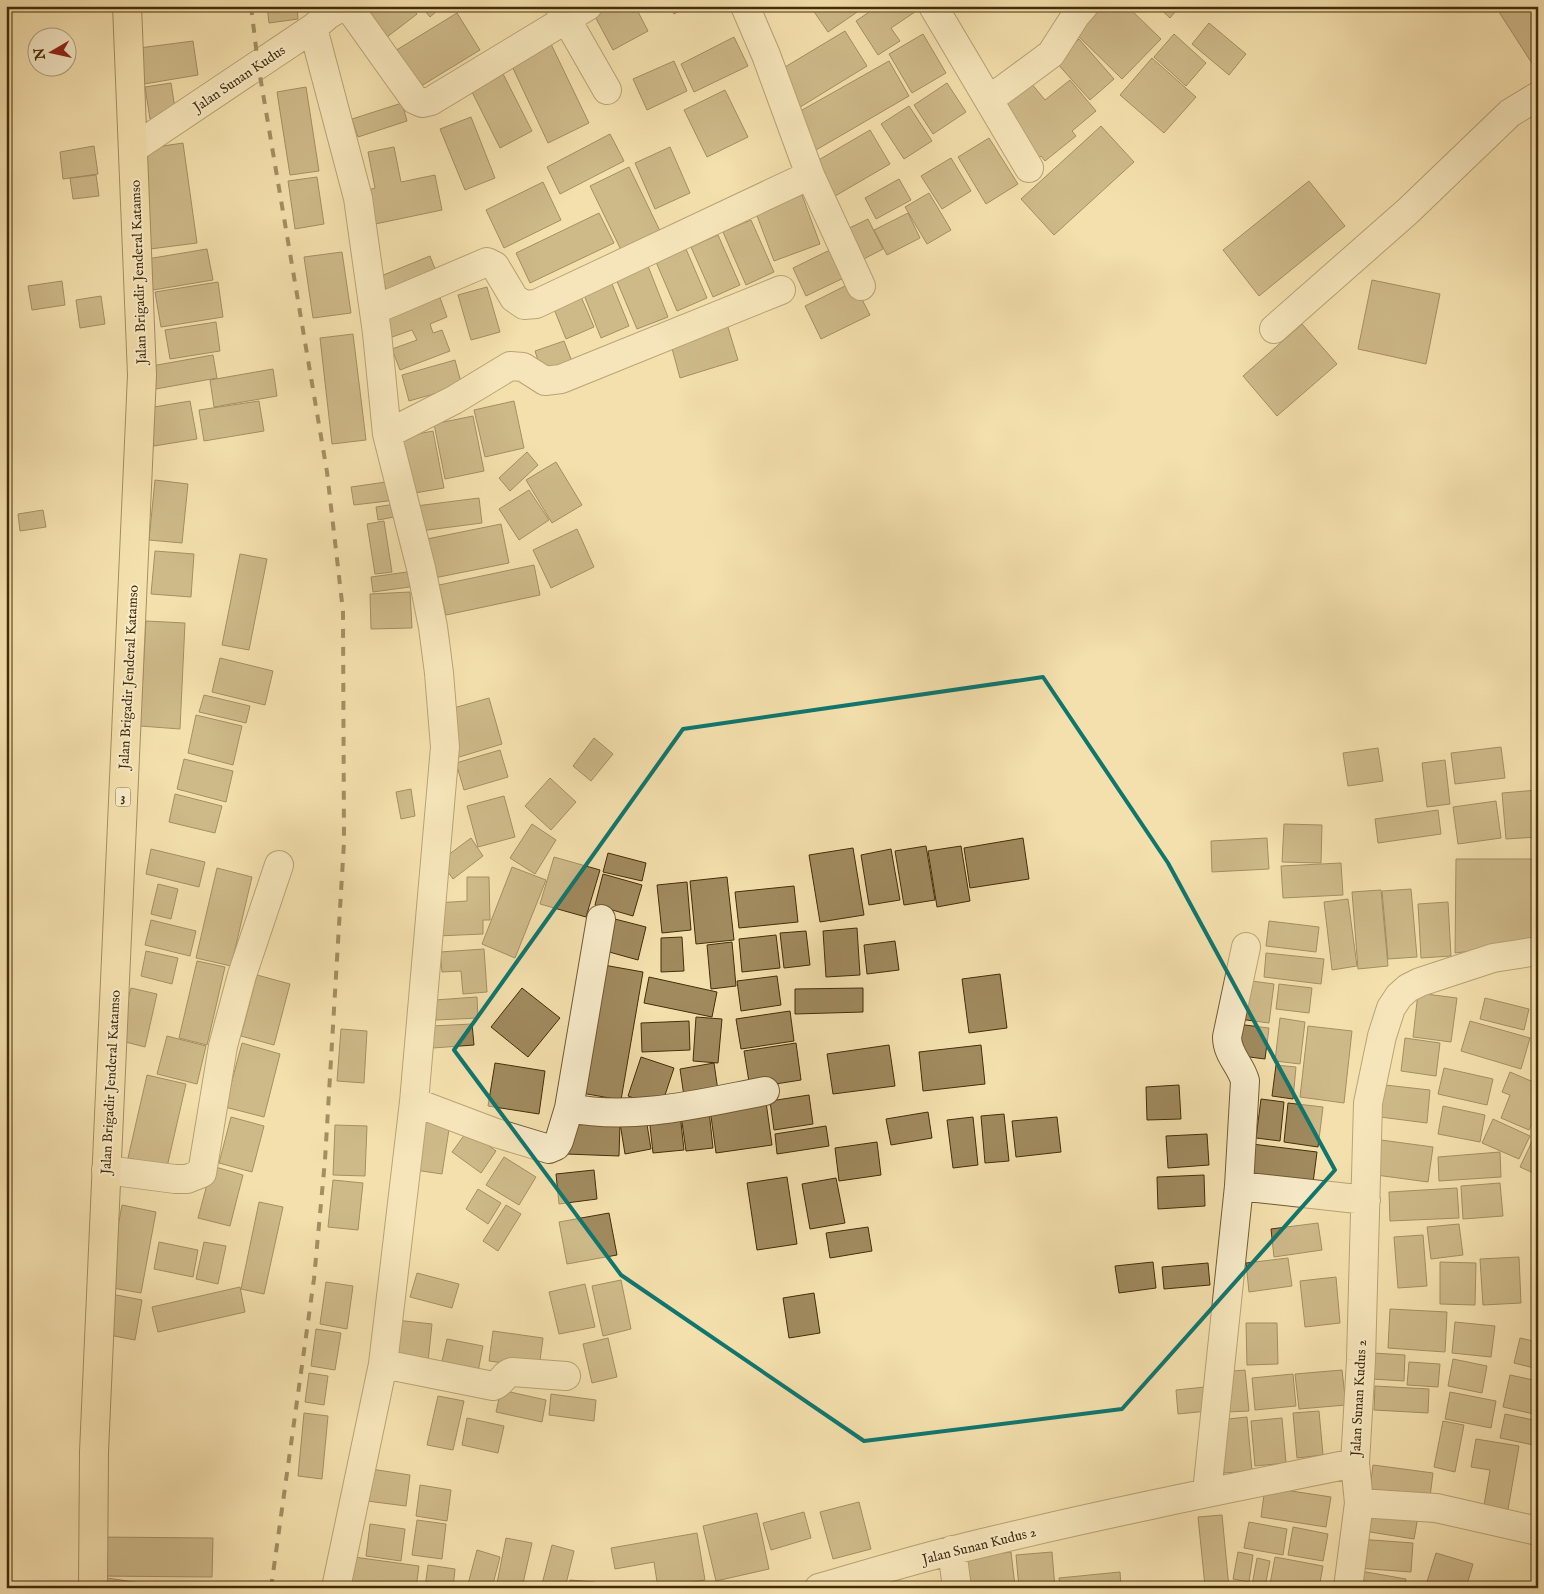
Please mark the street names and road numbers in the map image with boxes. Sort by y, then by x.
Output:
street label: Jalan Sunan Kudus [188,41,289,117]
street label: Jalan Brigadir Jenderal Katamso [127,179,151,366]
street label: Jalan Brigadir Jenderal Katamso [115,584,143,772]
road number: 3 [116,788,130,806]
street label: Jalan Brigadir Jenderal Katamso [97,989,125,1177]
street label: Jalan Sunan Kudus 2 [1347,1339,1371,1459]
street label: Jalan Sunan Kudus 2 [918,1523,1039,1569]

